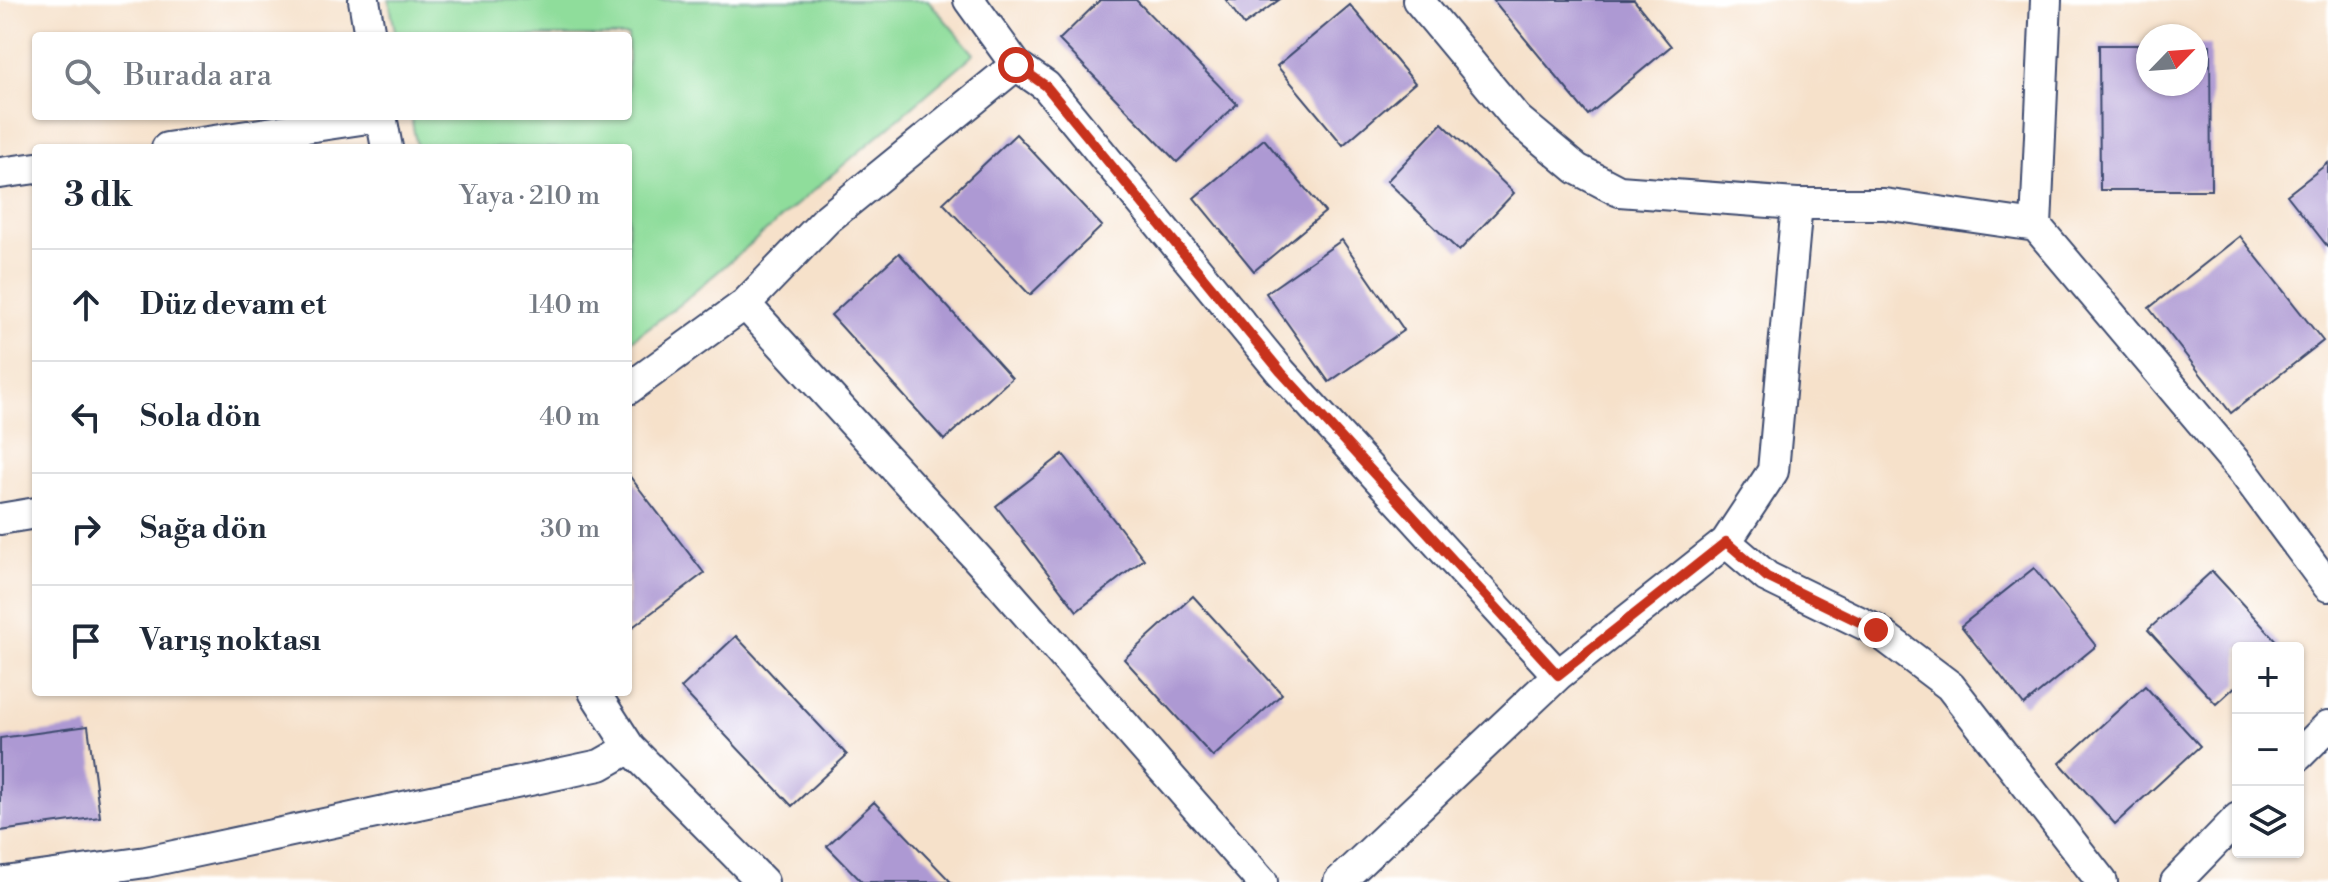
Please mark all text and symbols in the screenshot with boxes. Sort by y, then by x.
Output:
north arrow [2136,24,2208,96]
search box [32,32,632,120]
route start [998,47,1034,83]
icon: search [60,54,104,98]
text: Burada ara [124,57,272,95]
text: 3 dk [64,175,132,217]
text: Yaya · 210 m [460,180,600,212]
icon: ahead [64,283,108,327]
text: Düz devam et [140,286,326,324]
text: 140 m [529,289,600,321]
icon: left [64,395,108,439]
text: Sola dön [140,398,261,436]
text: 40 m [539,401,600,433]
icon: right [64,507,108,551]
text: Sağa dön [140,510,267,548]
text: 30 m [540,513,600,545]
route end [1858,612,1894,648]
icon: arrive [64,619,108,663]
text: Varış noktası [140,622,321,660]
map controls [2232,642,2304,858]
button: + [2232,642,2304,714]
button: − [2232,714,2304,786]
button: layers [2232,786,2304,858]

